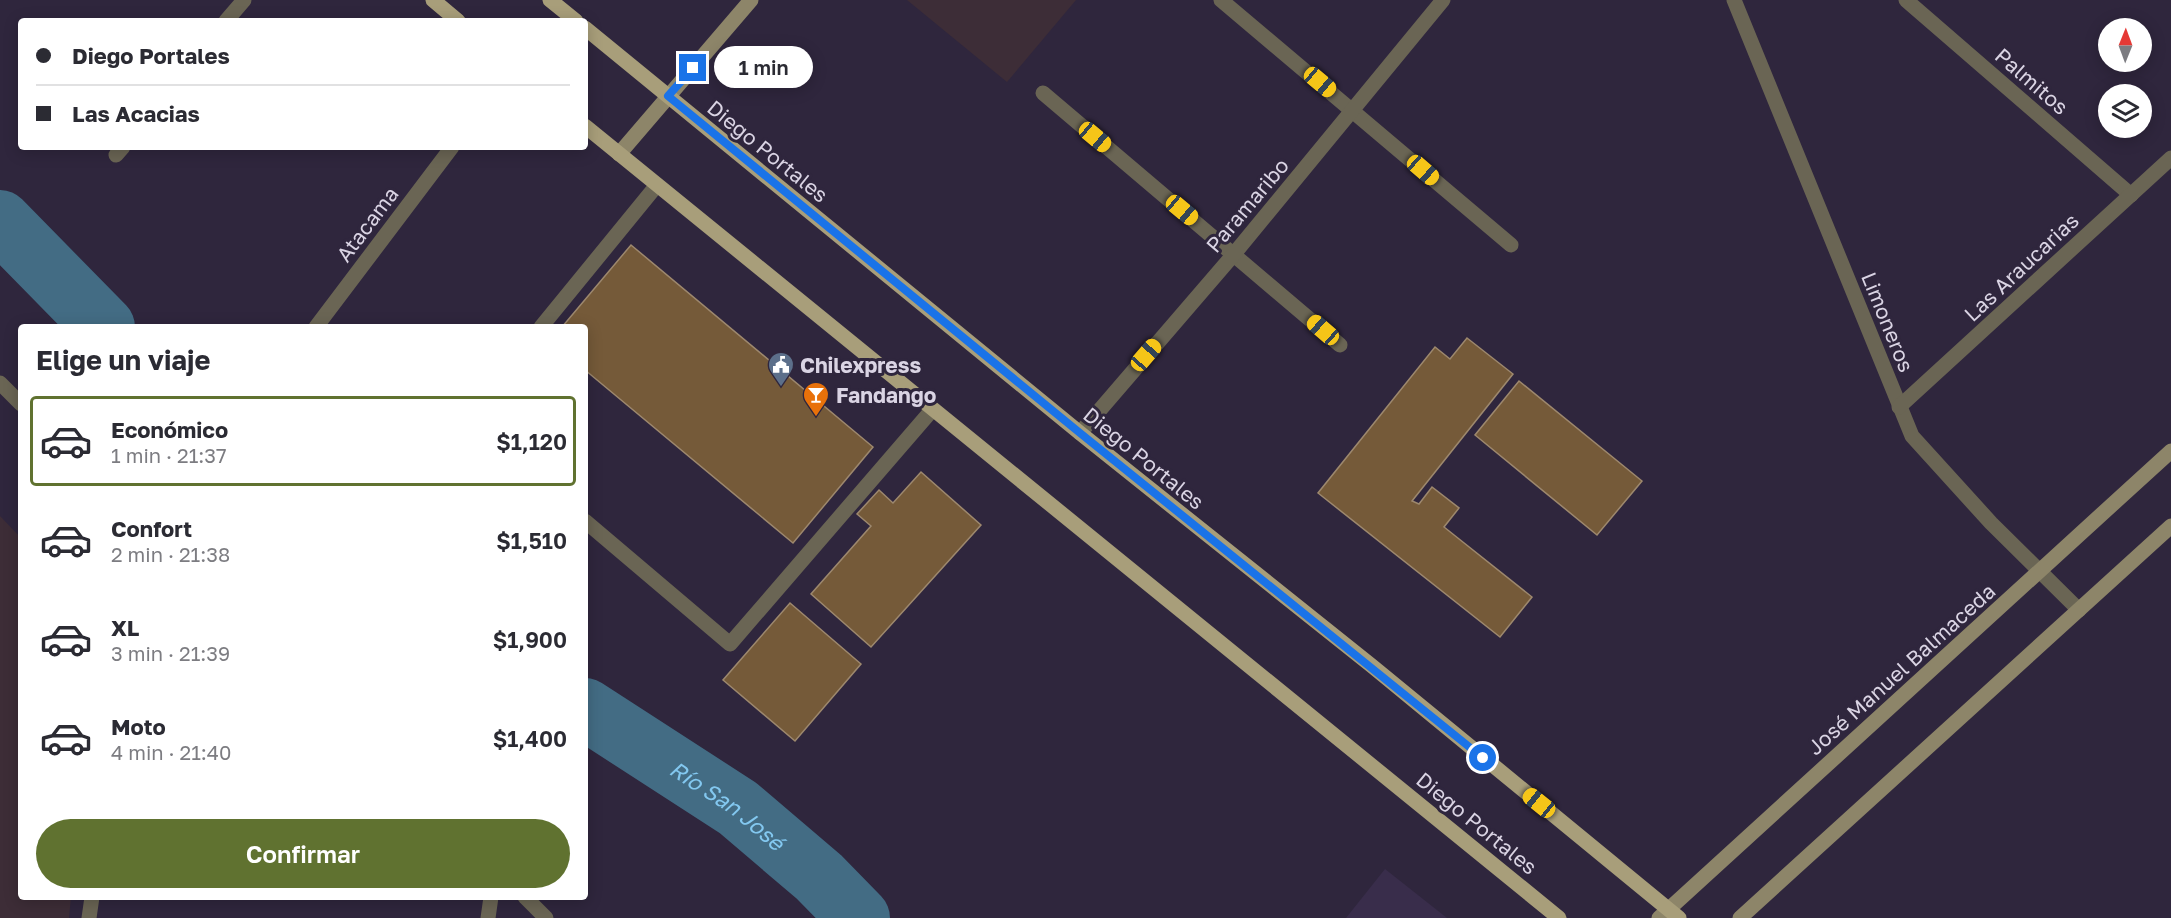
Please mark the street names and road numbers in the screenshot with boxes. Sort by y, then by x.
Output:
street label: Palmitos [1990,42,2074,120]
street label: Diego Portales [702,94,834,208]
street label: Paramaribo [1200,153,1294,257]
street label: Atacama [330,181,404,267]
street label: Las Araucarias [1958,207,2084,327]
street label: Limoneros [1856,268,1920,376]
street label: Diego Portales [1078,401,1210,515]
street label: José Manuel Balmaceda [1802,578,2000,760]
street label: Diego Portales [1411,766,1543,880]

